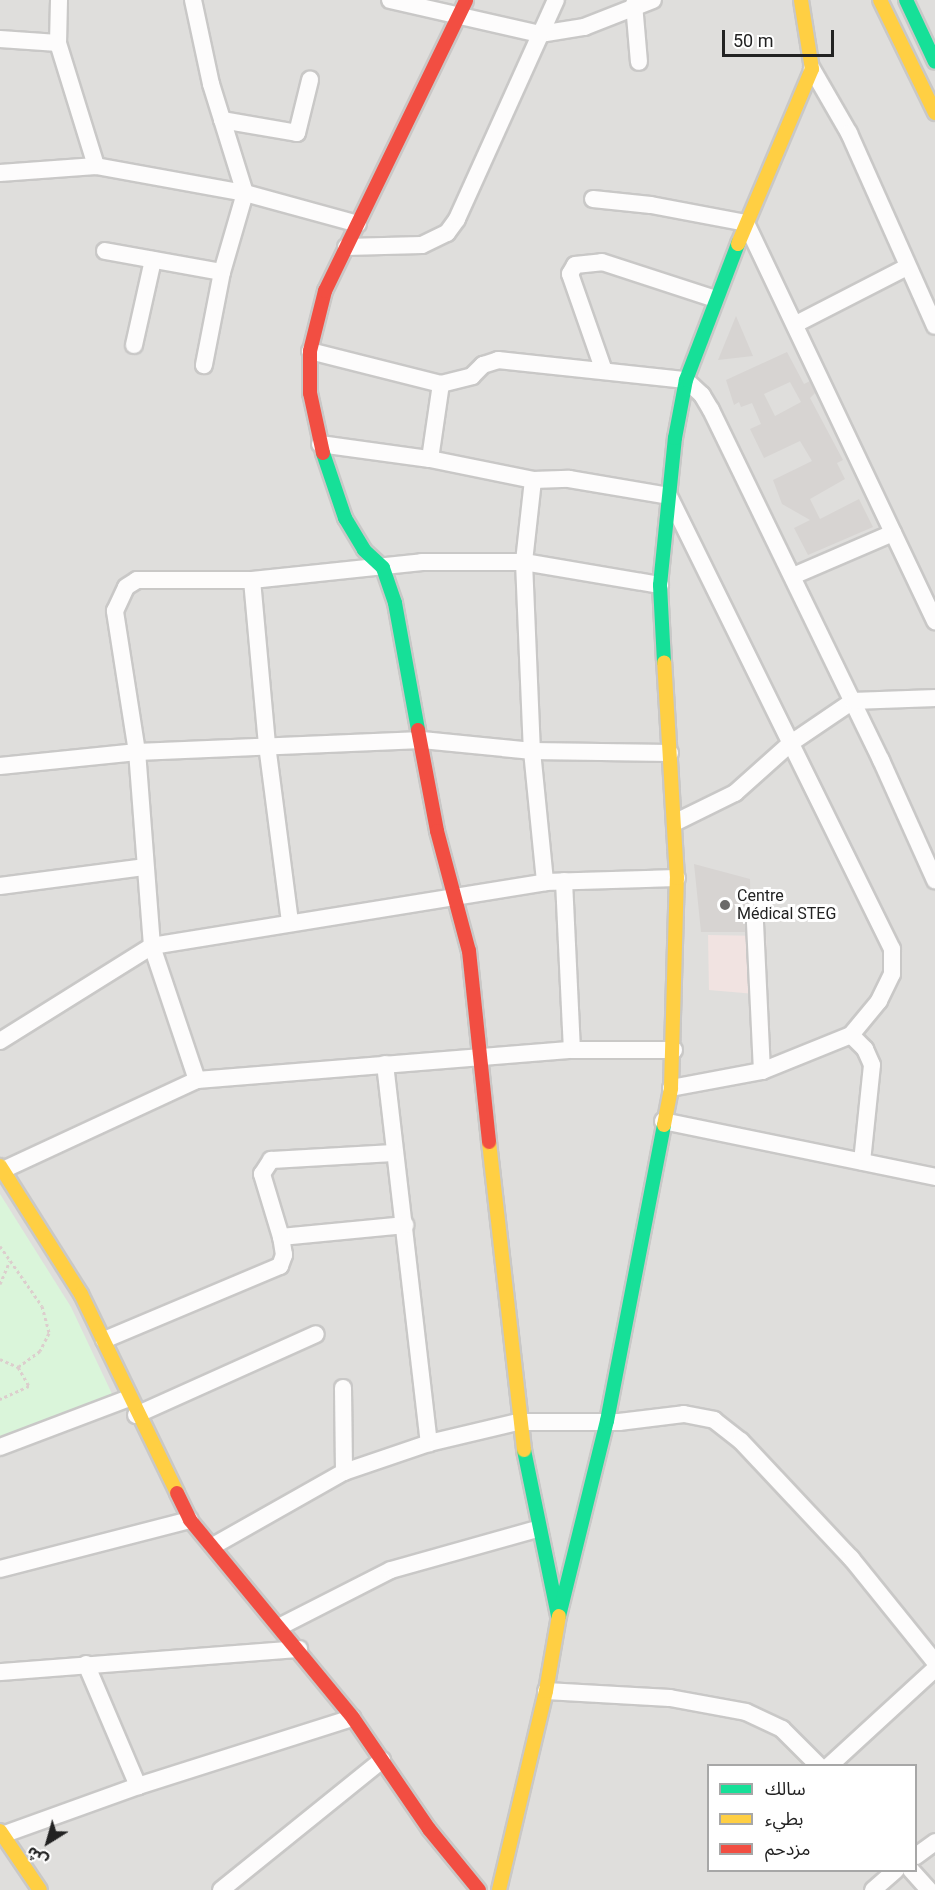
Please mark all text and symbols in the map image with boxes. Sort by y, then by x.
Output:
scale bar [725,18,838,56]
text: 50 m [733,30,773,51]
place label: Centre Médical STEG [737,886,836,924]
marker: Centre Médical STEG [718,898,732,912]
legend [707,1764,917,1872]
text: سالك [765,1778,806,1799]
text: بطيء [765,1808,803,1829]
north arrow [18,1812,78,1872]
text: مزدحم [765,1838,810,1859]
text: ش [22,1843,51,1871]

